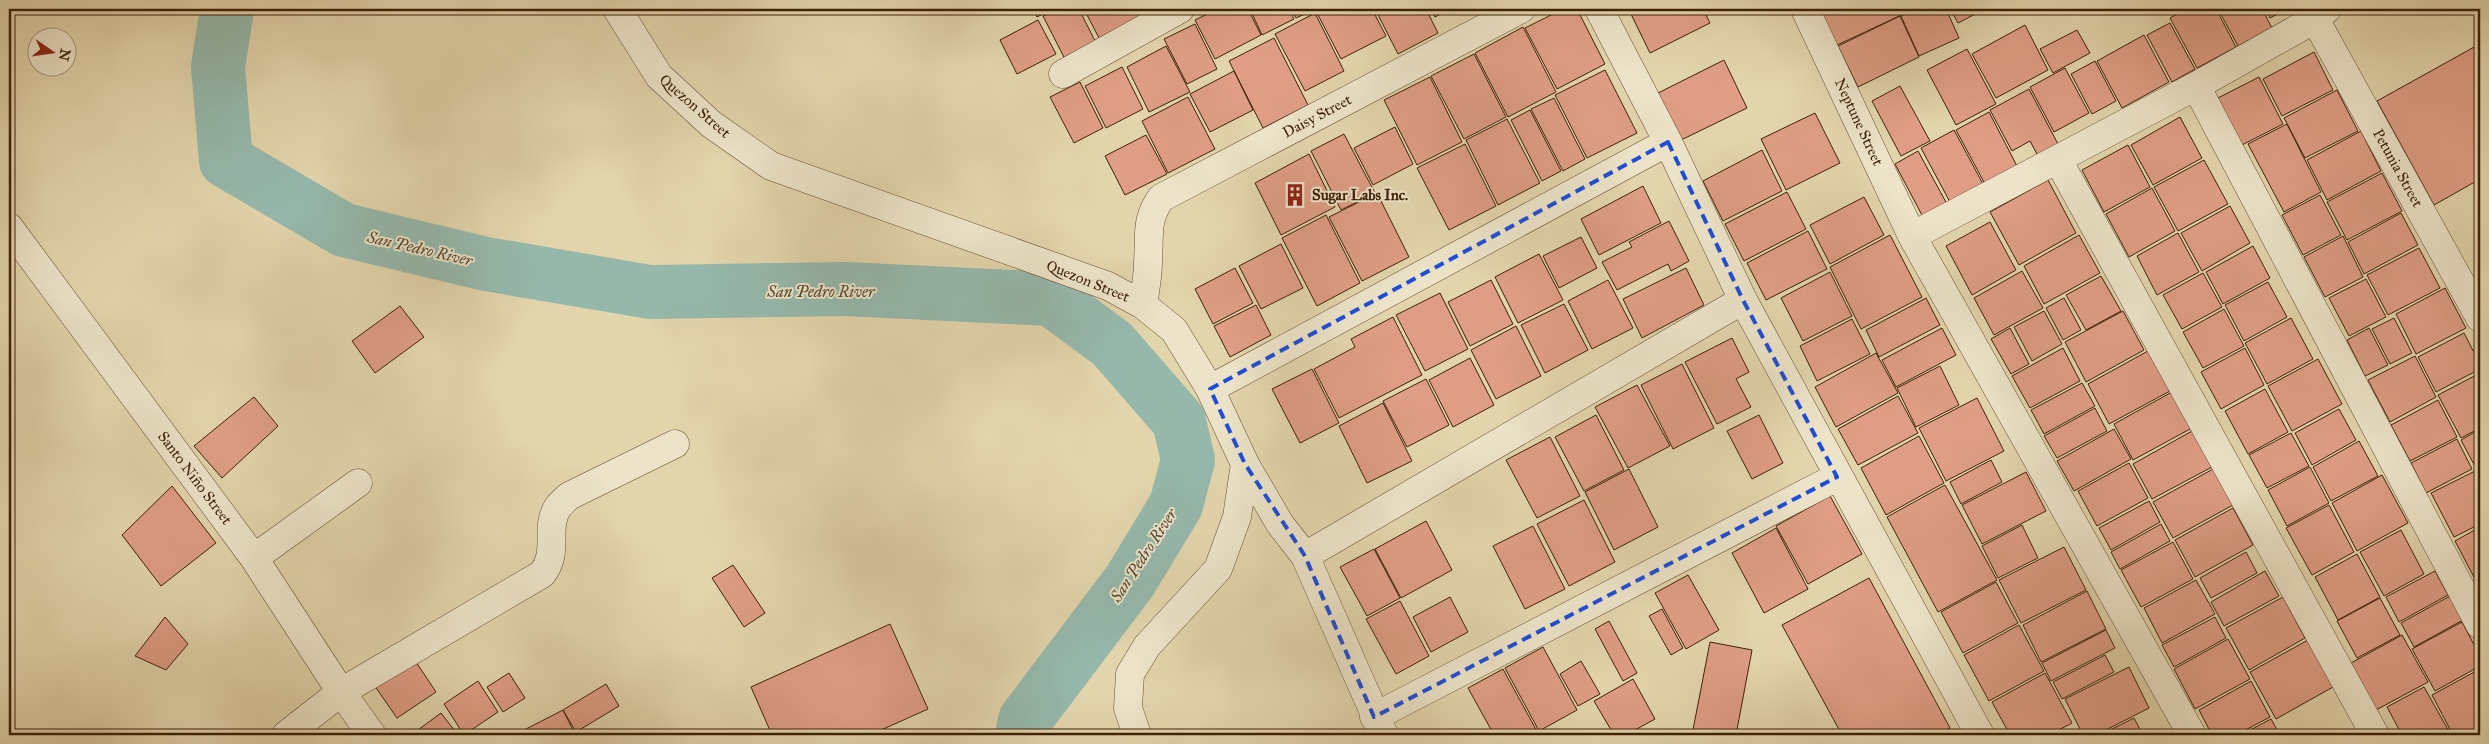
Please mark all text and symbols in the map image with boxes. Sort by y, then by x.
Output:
north arrow [28,28,78,78]
text: N [55,47,74,63]
street label: Quezon Street [656,70,735,142]
street label: Neptune Street [1831,75,1887,169]
street label: Daisy Street [1280,90,1355,142]
street label: Petunia Street [2369,126,2427,211]
building icon: Sugar Labs Inc. [1282,182,1308,208]
place label: Sugar Labs Inc. [1312,186,1408,205]
water label: San Pedro River [364,227,476,270]
street label: Quezon Street [1044,256,1133,306]
water label: San Pedro River [766,282,876,301]
street label: Santo Niño Street [154,428,236,529]
water label: San Pedro River [1106,504,1181,606]

